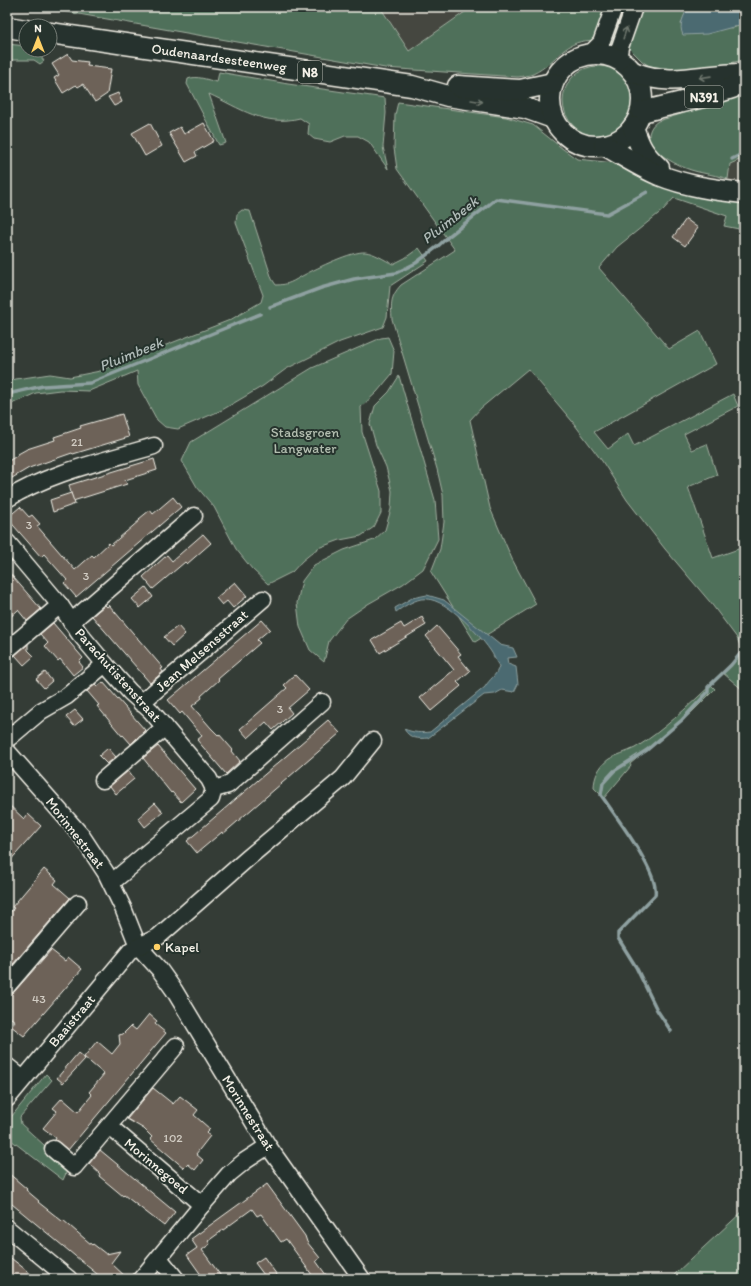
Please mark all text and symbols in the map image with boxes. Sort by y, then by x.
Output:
north arrow [18,18,58,58]
text: N [34,22,42,35]
one-way arrow [622,27,629,40]
street label: Oudenaardsesteenweg [150,40,288,76]
road number: N8 [298,61,322,83]
one-way arrow [699,73,712,81]
road number: N391 [685,86,723,108]
one-way arrow [470,97,483,105]
water label: Pluimbeek [418,192,483,248]
water label: Pluimbeek [97,333,167,375]
park label: Stadsgroen Langwater [271,424,339,457]
house number: 21 [71,435,83,449]
house number: 3 [26,518,33,532]
house number: 3 [83,569,90,583]
street label: Jean Melsensstraat [152,606,252,696]
street label: Parachutistenstraat [71,624,165,726]
house number: 3 [277,702,284,716]
street label: Morinnestraat [42,794,108,872]
place label: Kapel [165,939,199,956]
marker: Kapel [152,942,162,952]
street label: Baaistraat [45,991,99,1051]
house number: 43 [32,992,46,1006]
street label: Morinnestraat [218,1072,278,1154]
house number: 102 [163,1131,183,1145]
street label: Morinnegoed [121,1134,192,1198]

